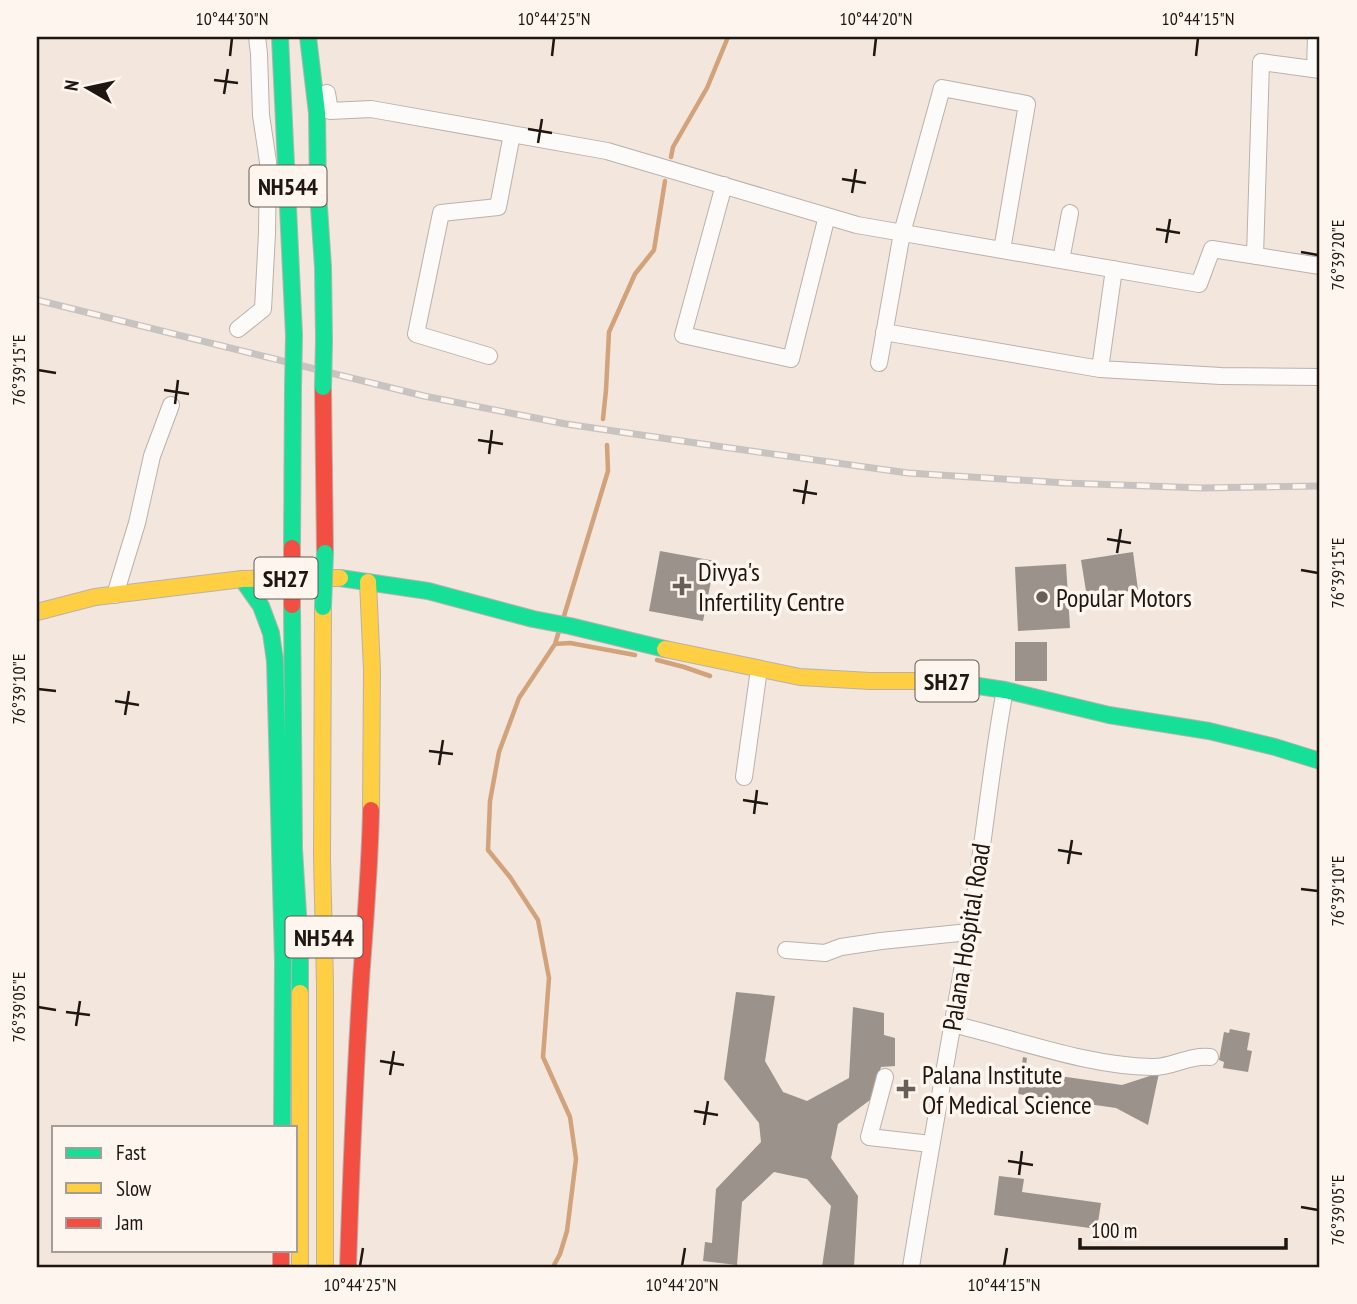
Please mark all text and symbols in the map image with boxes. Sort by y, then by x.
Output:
text: 10°44'30"N [196,7,268,30]
text: 10°44'25"N [518,7,590,30]
text: 10°44'20"N [840,7,912,30]
text: 10°44'15"N [1162,7,1234,30]
north arrow [52,52,122,122]
text: N [59,78,84,92]
road number: NH544 [250,166,326,206]
text: 76°39'20"E [1326,220,1349,290]
text: 76°39'15"E [7,335,30,405]
text: 76°39'15"E [1326,538,1349,608]
place label: Divya's Infertility Centre [698,555,845,618]
road number: SH27 [254,558,318,598]
marker: Divya's Infertility Centre [672,576,692,596]
place label: Popular Motors [1056,581,1192,614]
marker: Popular Motors [1034,589,1050,605]
text: 76°39'10"E [7,654,30,724]
road number: SH27 [916,660,978,702]
street label: Palana Hospital Road [935,841,997,1033]
text: 76°39'10"E [1326,856,1349,926]
road number: NH544 [286,917,362,958]
text: 76°39'05"E [7,972,30,1042]
place label: Palana Institute Of Medical Science [922,1058,1092,1121]
marker: Palana Institute Of Medical Science [896,1079,916,1099]
legend [52,1126,298,1252]
text: Fast [116,1139,146,1166]
text: Slow [116,1175,152,1202]
text: 76°39'05"E [1326,1175,1349,1245]
scale bar [1080,1206,1287,1250]
text: Jam [115,1209,143,1236]
text: 100 m [1091,1217,1137,1244]
text: 10°44'25"N [324,1273,396,1296]
text: 10°44'20"N [646,1273,718,1296]
text: 10°44'15"N [968,1273,1040,1296]

